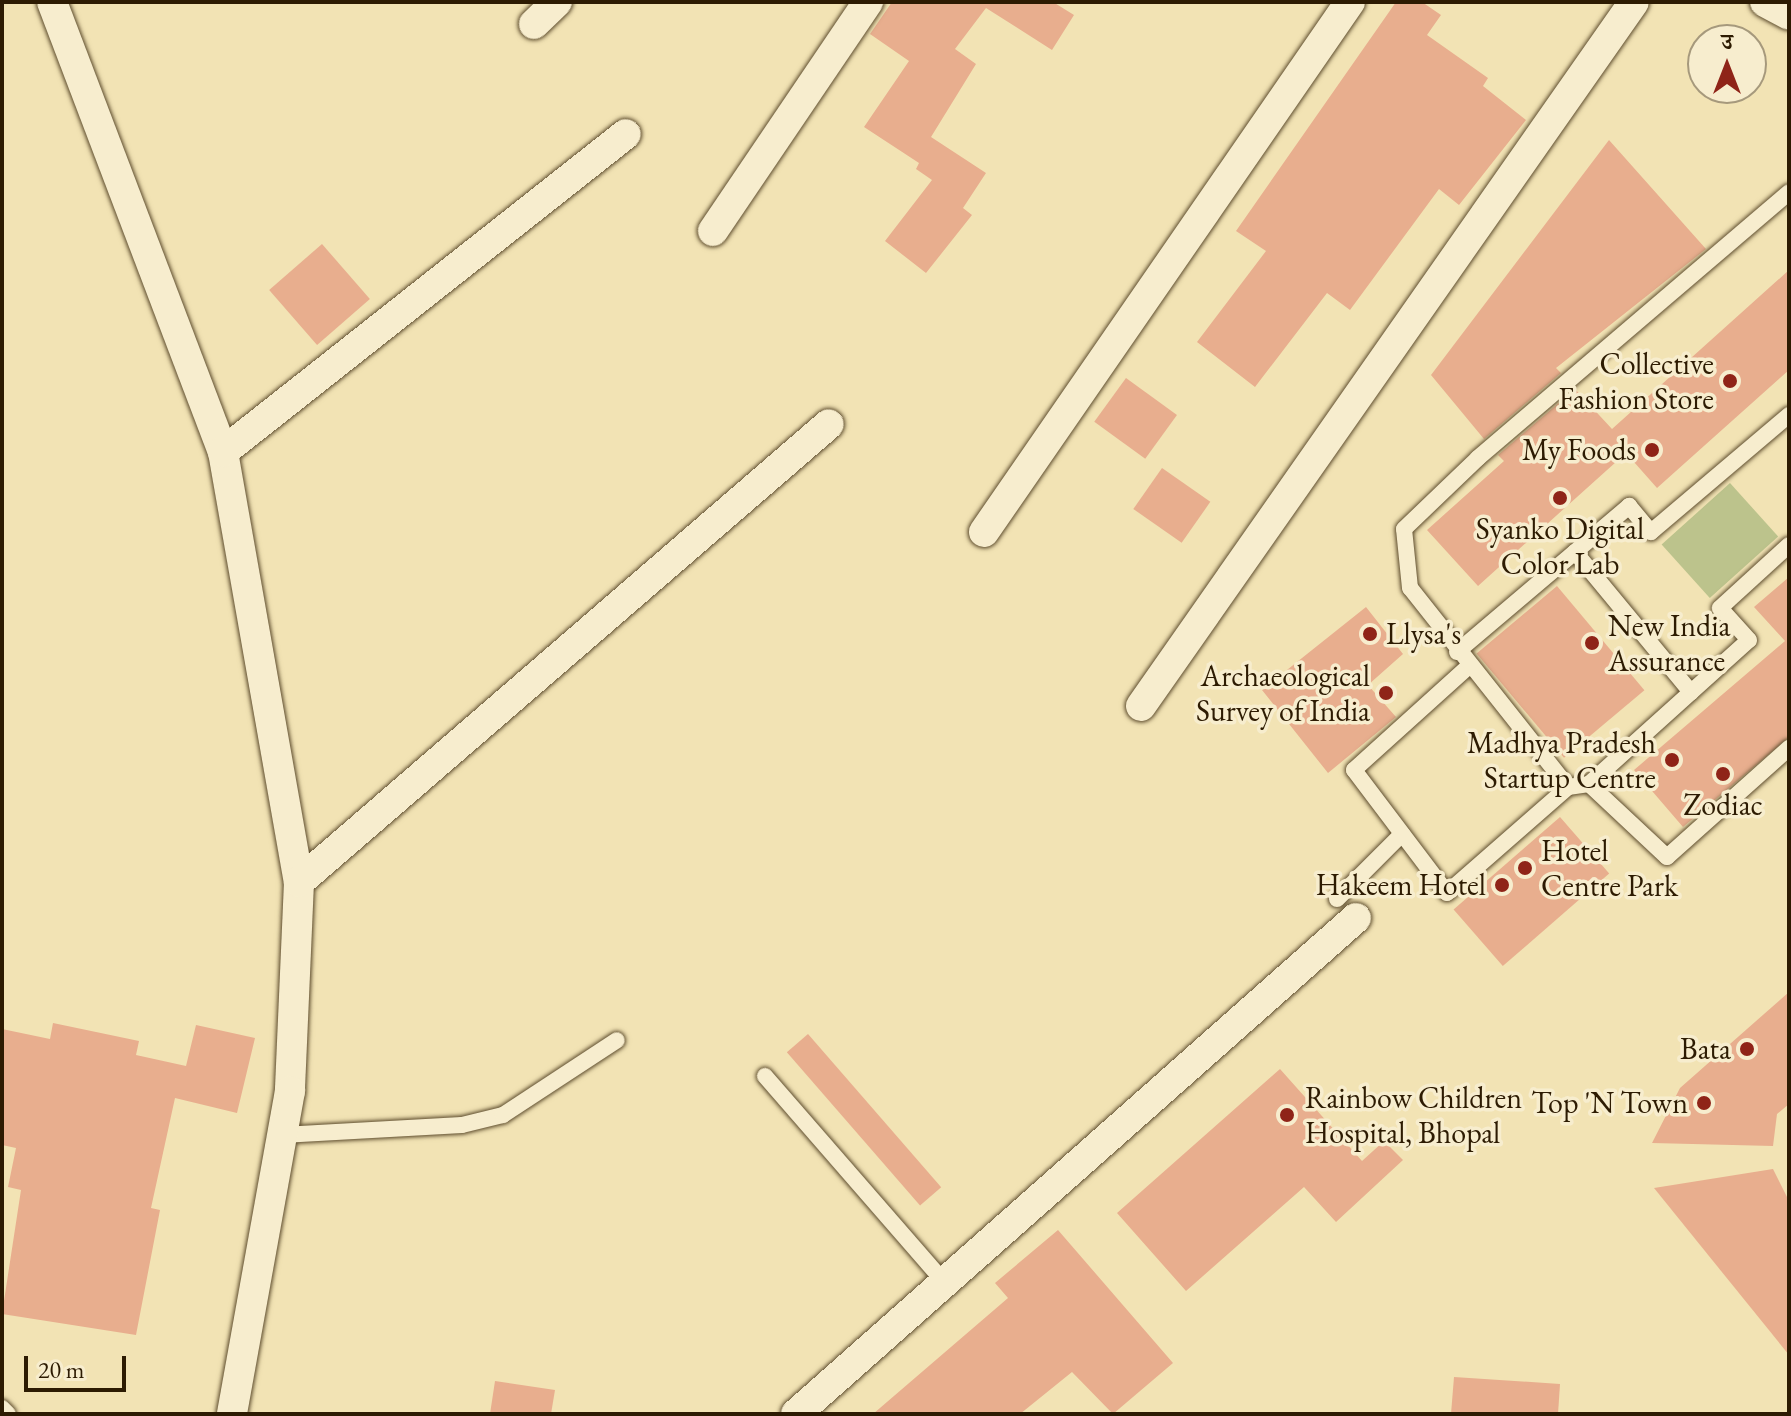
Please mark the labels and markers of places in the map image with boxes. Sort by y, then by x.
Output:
place label: Collective Fashion Store [1558,346,1714,416]
marker: Collective Fashion Store [1721,372,1739,390]
place label: My Foods [1522,432,1636,468]
marker: My Foods [1643,441,1661,459]
marker: Syanko Digital Color Lab [1551,489,1569,507]
place label: Syanko Digital Color Lab [1476,511,1644,582]
place label: New India Assurance [1608,608,1731,678]
place label: Llysa's [1386,616,1461,652]
marker: Llysa's [1361,625,1379,643]
marker: New India Assurance [1583,634,1601,652]
place label: Archaeological Survey of India [1196,658,1370,728]
marker: Archaeological Survey of India [1377,684,1395,702]
place label: Madhya Pradesh Startup Centre [1467,725,1656,796]
marker: Madhya Pradesh Startup Centre [1663,751,1681,769]
marker: Zodiac [1714,765,1732,783]
place label: Zodiac [1683,787,1763,823]
place label: Hotel Centre Park [1541,833,1678,904]
marker: Hotel Centre Park [1516,859,1534,877]
place label: Hakeem Hotel [1316,867,1486,903]
marker: Hakeem Hotel [1493,876,1511,894]
place label: Bata [1680,1031,1731,1067]
marker: Bata [1738,1040,1756,1058]
place label: Rainbow Children Hospital, Bhopal [1305,1080,1522,1150]
place label: Top 'N Town [1531,1085,1688,1121]
marker: Top 'N Town [1695,1094,1713,1112]
marker: Rainbow Children Hospital, Bhopal [1276,1104,1298,1126]

